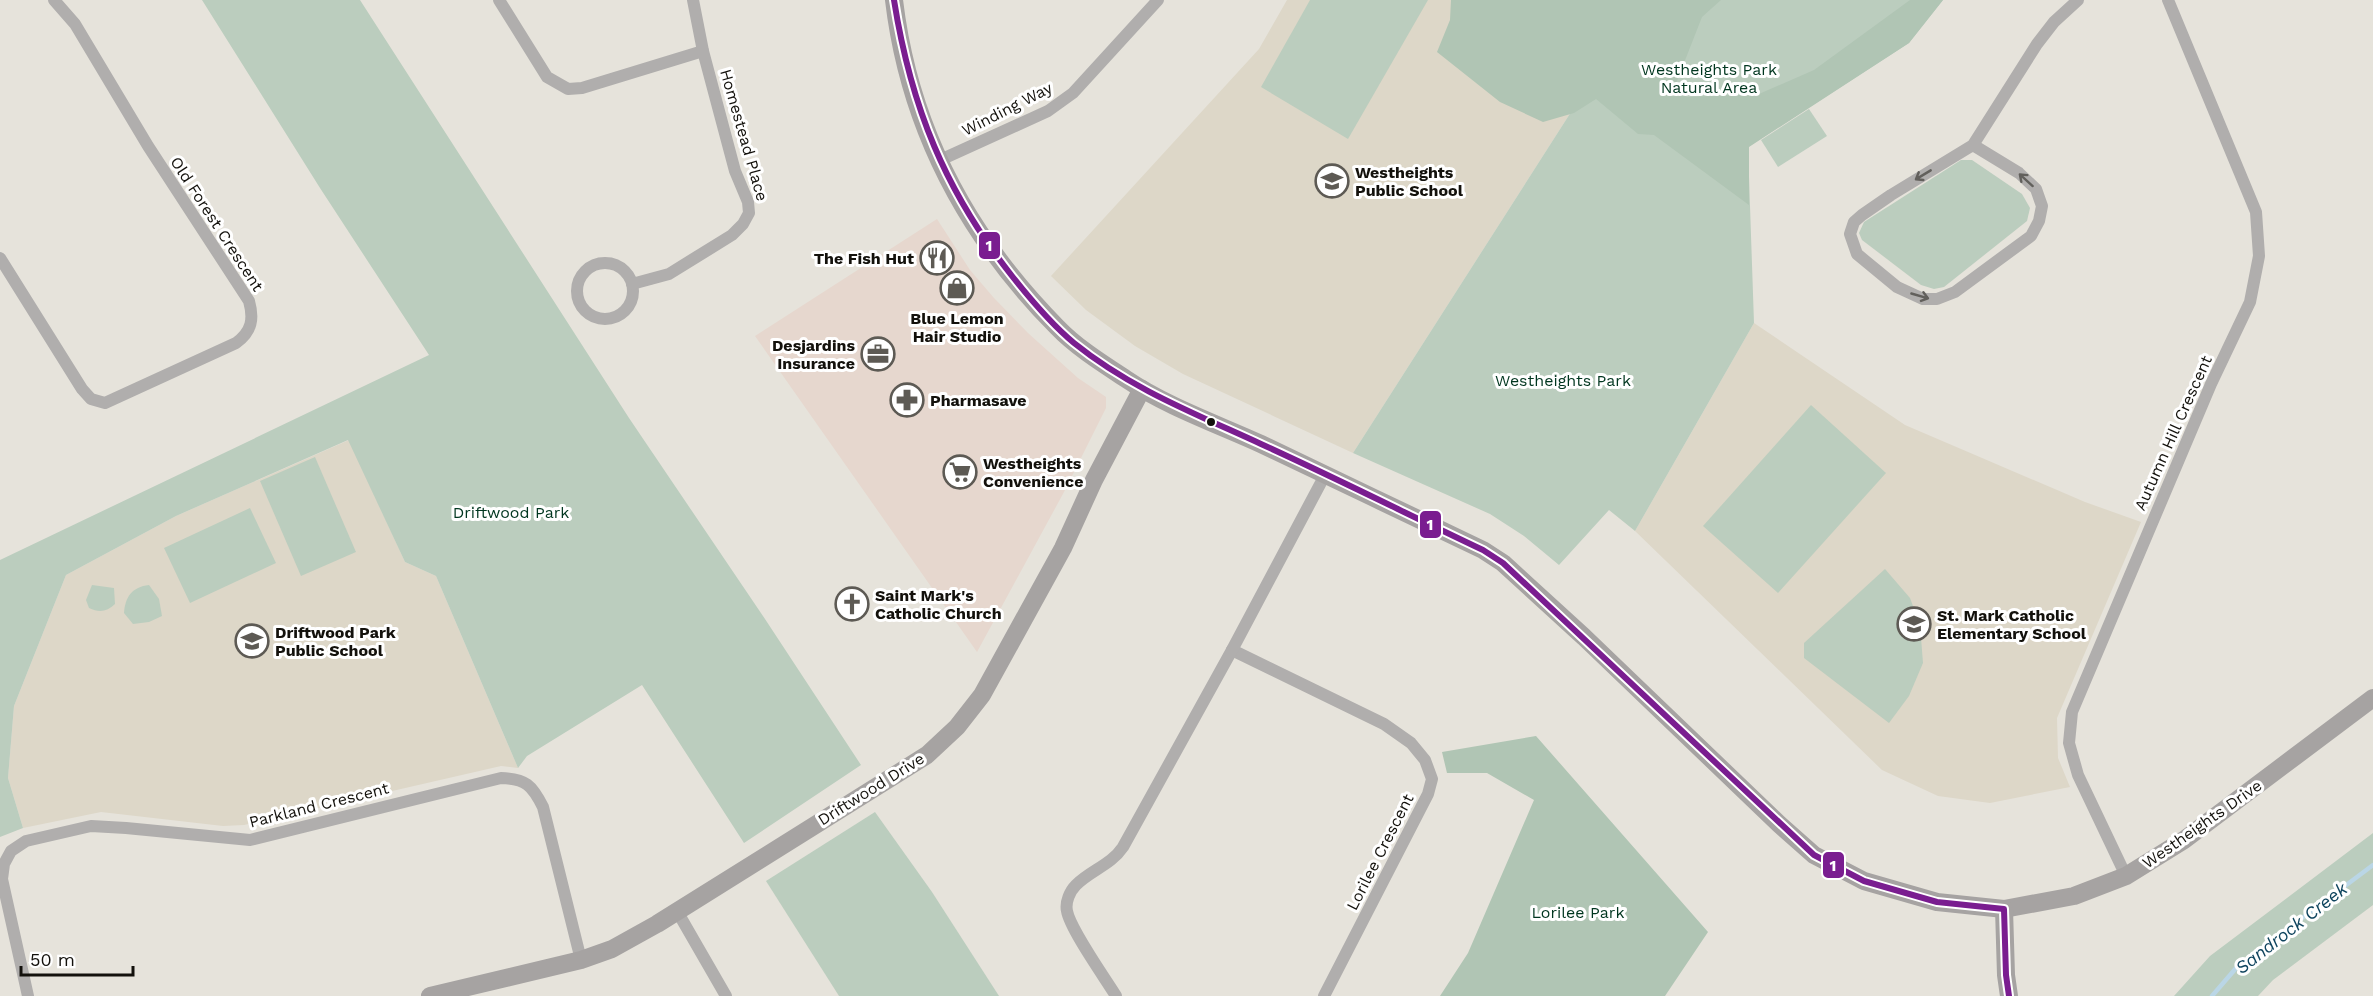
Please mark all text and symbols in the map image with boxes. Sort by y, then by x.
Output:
park label: Westheights Park Natural Area [1641,60,1777,97]
street label: Homestead Place [716,67,772,203]
street label: Winding Way [959,78,1056,140]
street label: Old Forest Crescent [166,153,268,295]
school or university icon: Westheights Public School [1314,163,1350,199]
place label: Westheights Public School [1355,163,1464,200]
one-way arrow [1915,169,1932,181]
one-way arrow [2018,173,2033,187]
line badge: 1 [978,231,1001,260]
text: 1 [986,236,992,255]
restaurant icon: The Fish Hut [919,240,955,276]
place label: The Fish Hut [814,249,914,268]
shop icon: Blue Lemon Hair Studio [939,270,975,306]
one-way arrow [1910,291,1929,302]
place label: Blue Lemon Hair Studio [910,309,1004,346]
place label: Desjardins Insurance [772,336,855,373]
office icon: Desjardins Insurance [860,336,896,372]
street label: Autumn Hill Crescent [2130,352,2216,513]
park label: Westheights Park [1495,371,1631,390]
pharmacy icon: Pharmasave [889,382,925,418]
place label: Pharmasave [930,391,1027,410]
unlabelled marker [1205,416,1217,428]
supermarket icon: Westheights Convenience [942,454,978,490]
place label: Westheights Convenience [983,454,1083,491]
park label: Driftwood Park [453,503,569,522]
line badge: 1 [1419,510,1442,539]
text: 1 [1427,515,1433,534]
church icon: Saint Mark's Catholic Church [834,586,870,622]
place label: Saint Mark's Catholic Church [875,586,1002,623]
school or university icon: St. Mark Catholic Elementary School [1896,606,1932,642]
place label: St. Mark Catholic Elementary School [1937,606,2087,643]
school or university icon: Driftwood Park Public School [234,623,270,659]
place label: Driftwood Park Public School [275,623,396,660]
street label: Driftwood Drive [814,749,928,829]
street label: Westheights Drive [2139,776,2265,872]
street label: Parkland Crescent [247,778,391,832]
street label: Lorilee Crescent [1342,790,1418,913]
line badge: 1 [1822,851,1845,879]
text: 1 [1830,856,1836,875]
water label: Sandrock Creek [2231,877,2352,978]
park label: Lorilee Park [1532,903,1624,922]
scale bar [21,939,134,977]
text: 50 m [30,949,75,970]

